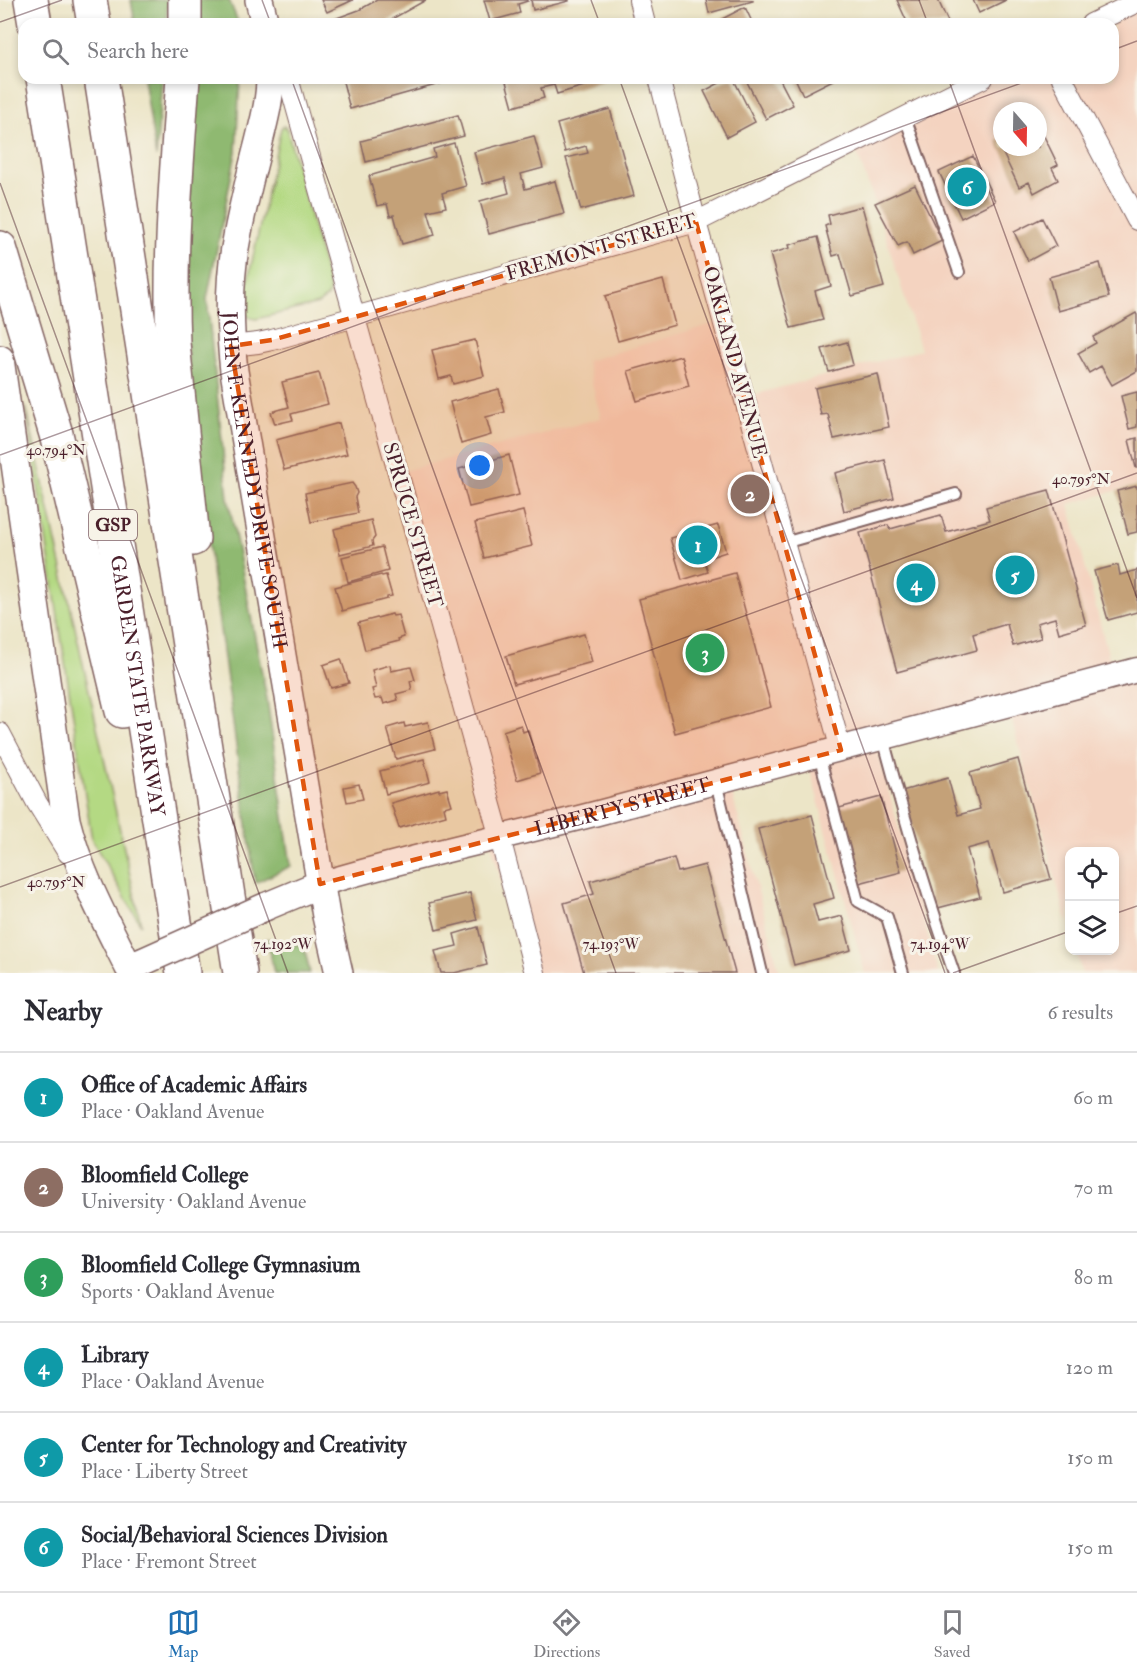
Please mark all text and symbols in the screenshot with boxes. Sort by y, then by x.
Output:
search box [18,18,1119,84]
icon: search [39,35,72,68]
text: Search here [87,37,189,65]
north arrow [993,102,1047,156]
pin: 6 [948,164,986,210]
street label: FREMONT STREET [503,208,699,286]
street label: OAKLAND AVENUE [697,263,773,461]
street label: JOHN F. KENNEDY DRIVE SOUTH [218,310,293,650]
street label: SPRUCE STREET [377,440,449,611]
text: 40.794°N [26,441,86,460]
your location [465,451,494,480]
text: 40.795°N [1052,470,1111,489]
pin: 2 [730,472,770,516]
road number: GSP [89,510,137,540]
pin: 1 [678,522,718,568]
pin: 5 [996,552,1034,598]
street label: GARDEN STATE PARKWAY [105,553,171,819]
pin: 4 [896,560,936,606]
pin: 3 [686,630,724,676]
street label: LIBERTY STREET [532,771,713,841]
map controls [1065,847,1119,955]
button: locate [1065,847,1119,901]
text: 40.795°N [27,873,86,892]
button: layers [1065,901,1119,955]
text: 74.192°W [254,935,313,954]
text: 74.193°W [582,935,640,954]
text: 74.194°W [910,935,970,954]
text: Nearby [24,996,102,1028]
text: 6 results [1047,1000,1113,1025]
text: Office of Academic Affairs [81,1071,307,1099]
text: 1 [40,1085,47,1110]
text: 60 m [1073,1085,1113,1110]
text: Place · Oakland Avenue [81,1099,264,1124]
text: Bloomfield College [81,1161,248,1189]
text: 2 [38,1175,49,1200]
text: 70 m [1074,1175,1113,1200]
text: University · Oakland Avenue [81,1189,306,1214]
text: Bloomfield College Gymnasium [81,1251,360,1279]
text: 3 [40,1265,47,1290]
text: 80 m [1074,1265,1113,1290]
text: Sports · Oakland Avenue [81,1279,275,1304]
text: Library [81,1341,149,1369]
text: 4 [38,1355,49,1380]
text: 120 m [1066,1355,1113,1380]
text: Place · Oakland Avenue [81,1369,264,1394]
text: Center for Technology and Creativity [81,1431,406,1459]
text: 5 [39,1445,48,1470]
text: 150 m [1067,1445,1113,1470]
text: Place · Liberty Street [81,1459,248,1484]
text: Social/Behavioral Sciences Division [81,1521,388,1549]
text: 6 [38,1535,49,1560]
text: 150 m [1067,1535,1113,1560]
text: Place · Fremont Street [81,1549,257,1574]
tab: Map [167,1606,200,1662]
tab: Directions [533,1606,600,1662]
tab: Saved [934,1606,970,1662]

